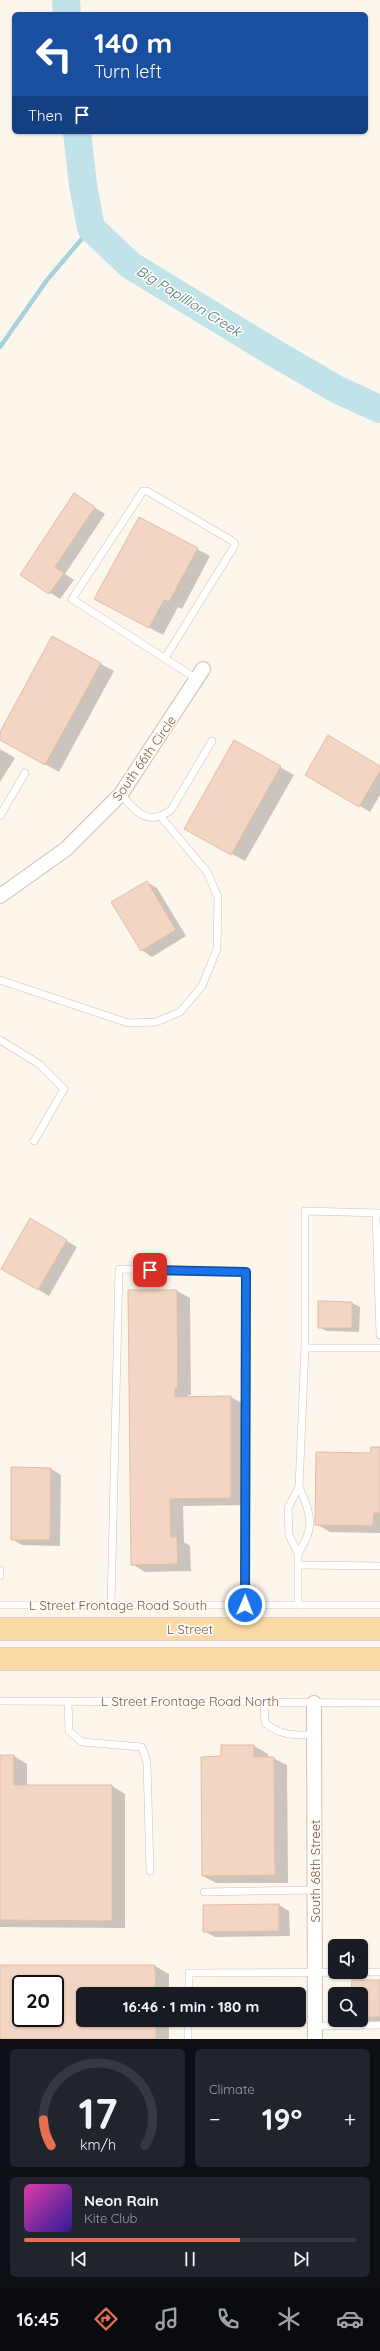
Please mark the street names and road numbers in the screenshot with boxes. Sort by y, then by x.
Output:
street label: South 66th Circle [109,712,179,804]
street label: L Street Frontage Road South [29,1597,207,1613]
street label: L Street [167,1621,213,1637]
street label: L Street Frontage Road North [101,1693,279,1709]
street label: South 68th Street [307,1820,323,1922]

